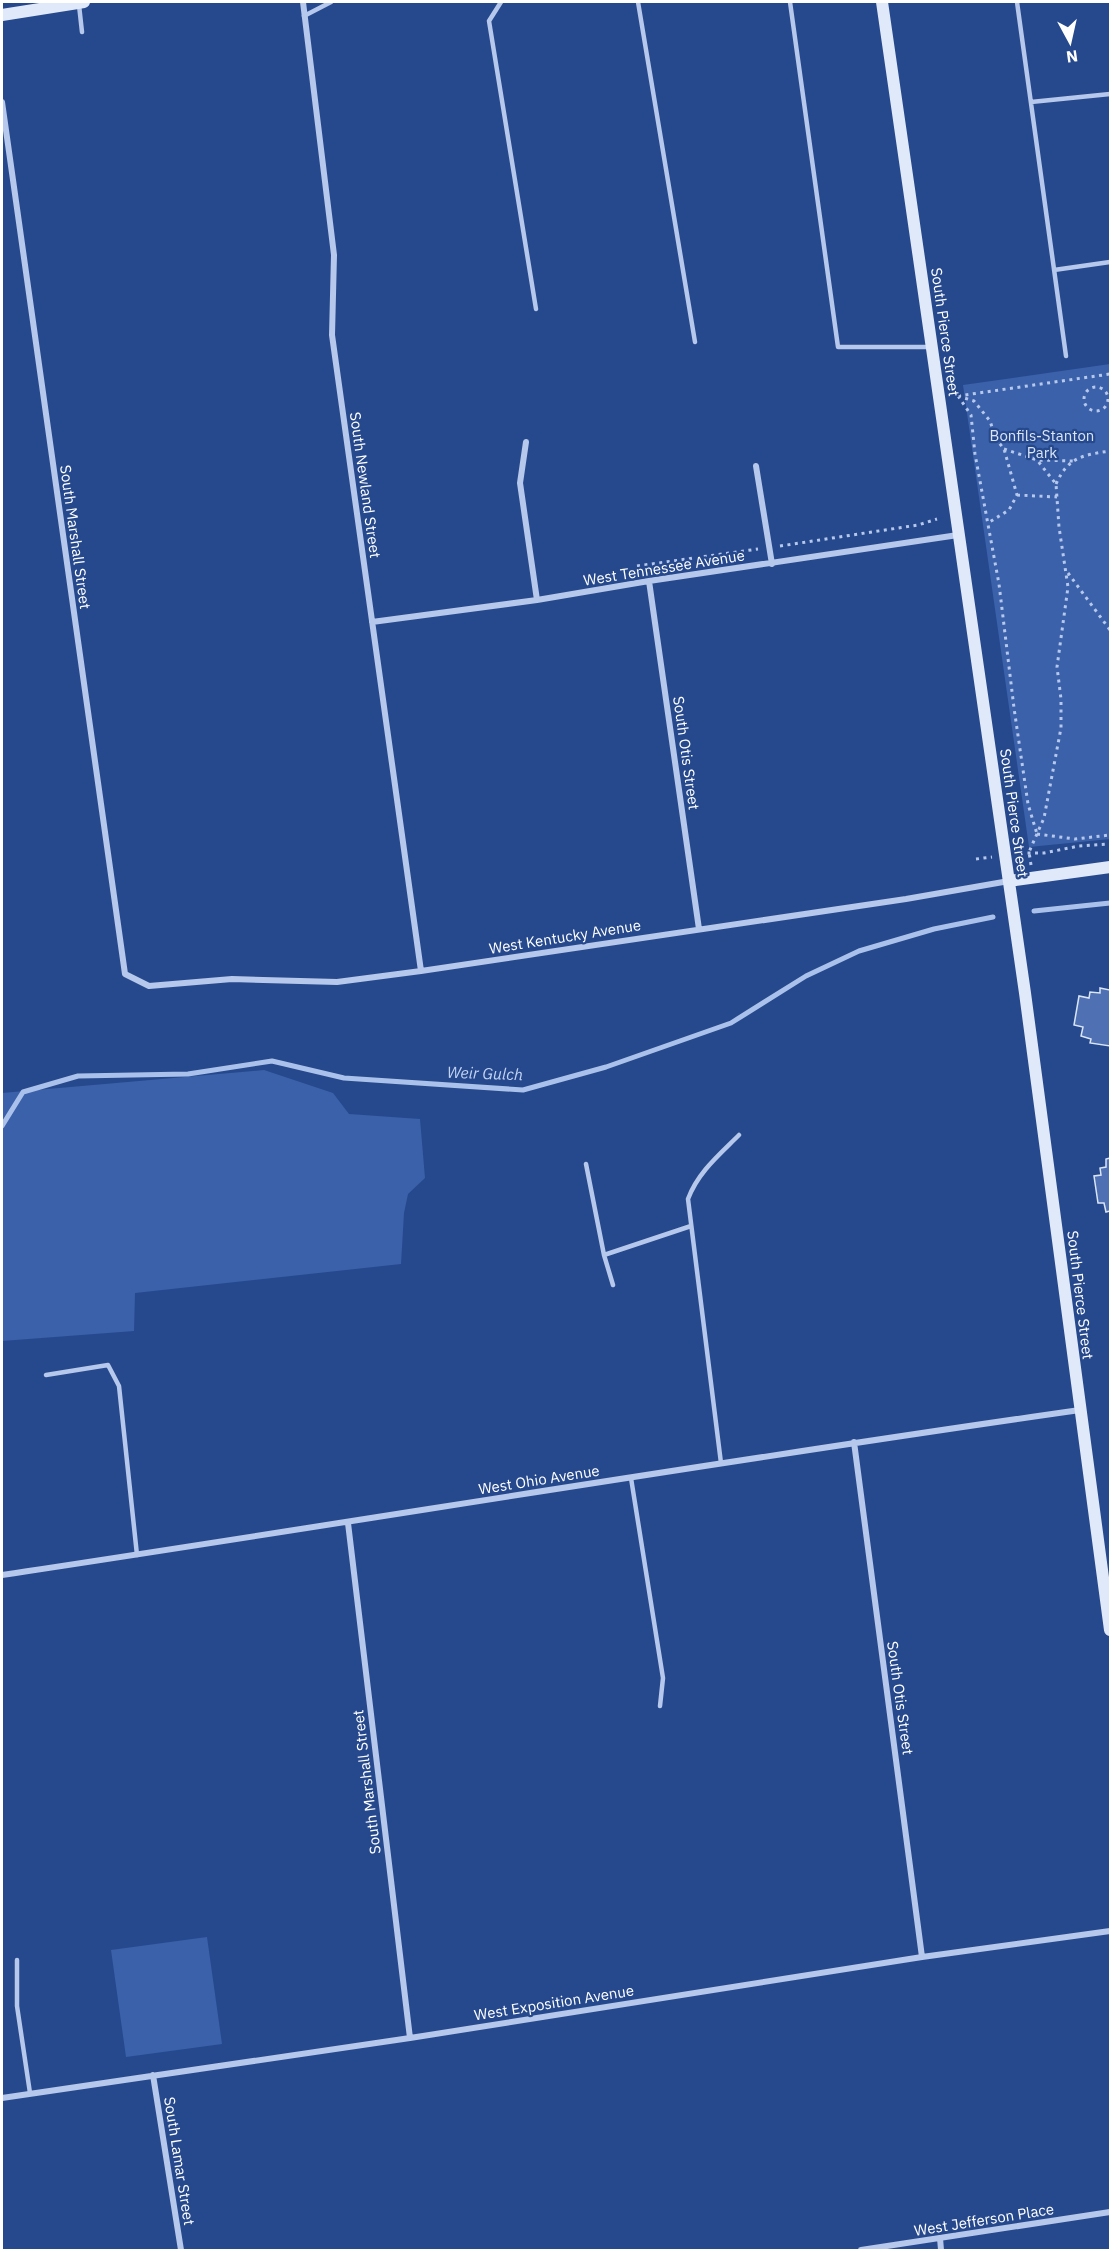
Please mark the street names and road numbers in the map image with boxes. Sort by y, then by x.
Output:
street label: South Pierce Street [927,266,964,398]
street label: South Newland Street [346,411,385,559]
street label: South Marshall Street [56,464,95,610]
street label: West Tennessee Avenue [582,545,746,590]
street label: South Otis Street [669,695,704,811]
street label: South Pierce Street [996,747,1033,879]
street label: West Kentucky Avenue [488,915,642,958]
street label: South Pierce Street [1063,1229,1098,1361]
street label: West Ohio Avenue [477,1461,601,1498]
street label: South Otis Street [883,1640,918,1756]
street label: South Marshall Street [348,1709,385,1855]
street label: West Exposition Avenue [473,1980,635,2025]
street label: South Lamar Street [160,2095,199,2226]
street label: West Jefferson Place [913,2199,1055,2240]

